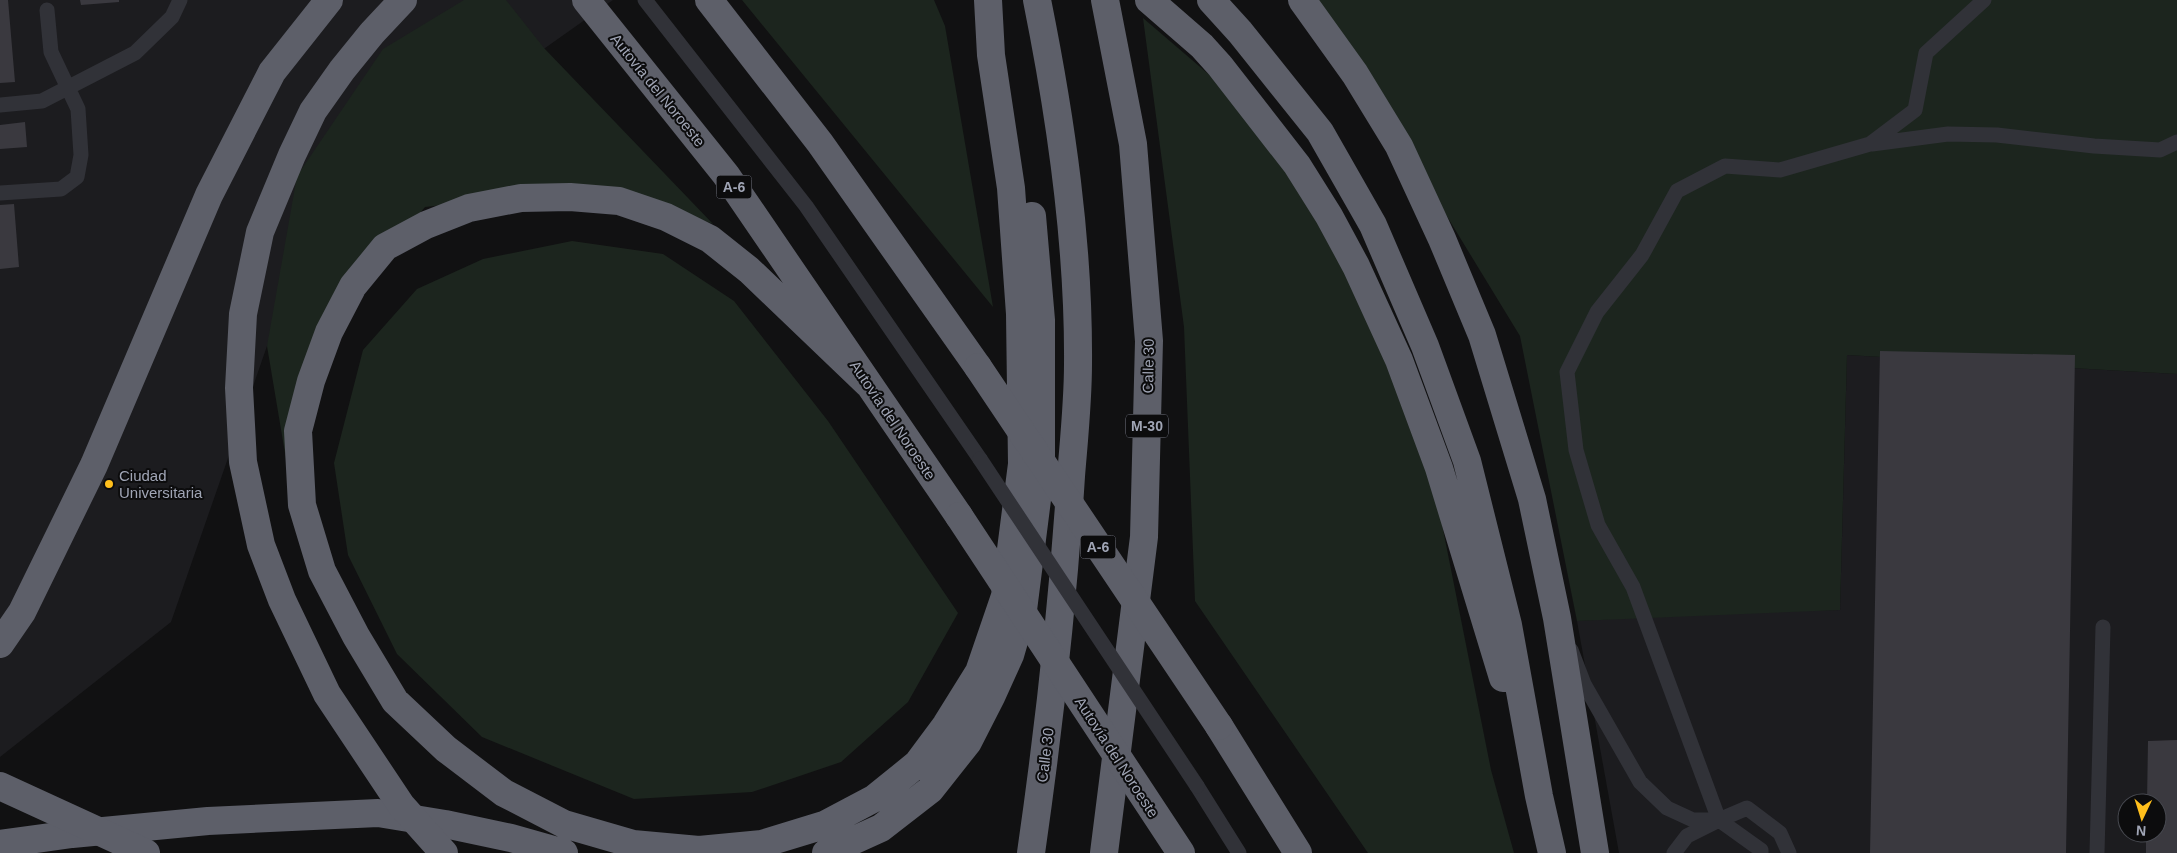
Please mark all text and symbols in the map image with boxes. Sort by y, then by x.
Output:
street label: Autovía del Noroeste [607,30,709,150]
road number: A-6 [716,176,752,198]
street label: Calle 30 [1139,338,1157,394]
street label: Autovía del Noroeste [847,357,939,483]
road number: M-30 [1126,414,1168,438]
place label: Ciudad Universitaria [119,467,203,501]
marker: Ciudad Universitaria [103,478,115,490]
road number: A-6 [1080,536,1116,558]
street label: Autovía del Noroeste [1072,694,1162,820]
street label: Calle 30 [1033,727,1057,783]
north arrow [2117,793,2167,843]
text: N [2135,823,2147,839]

